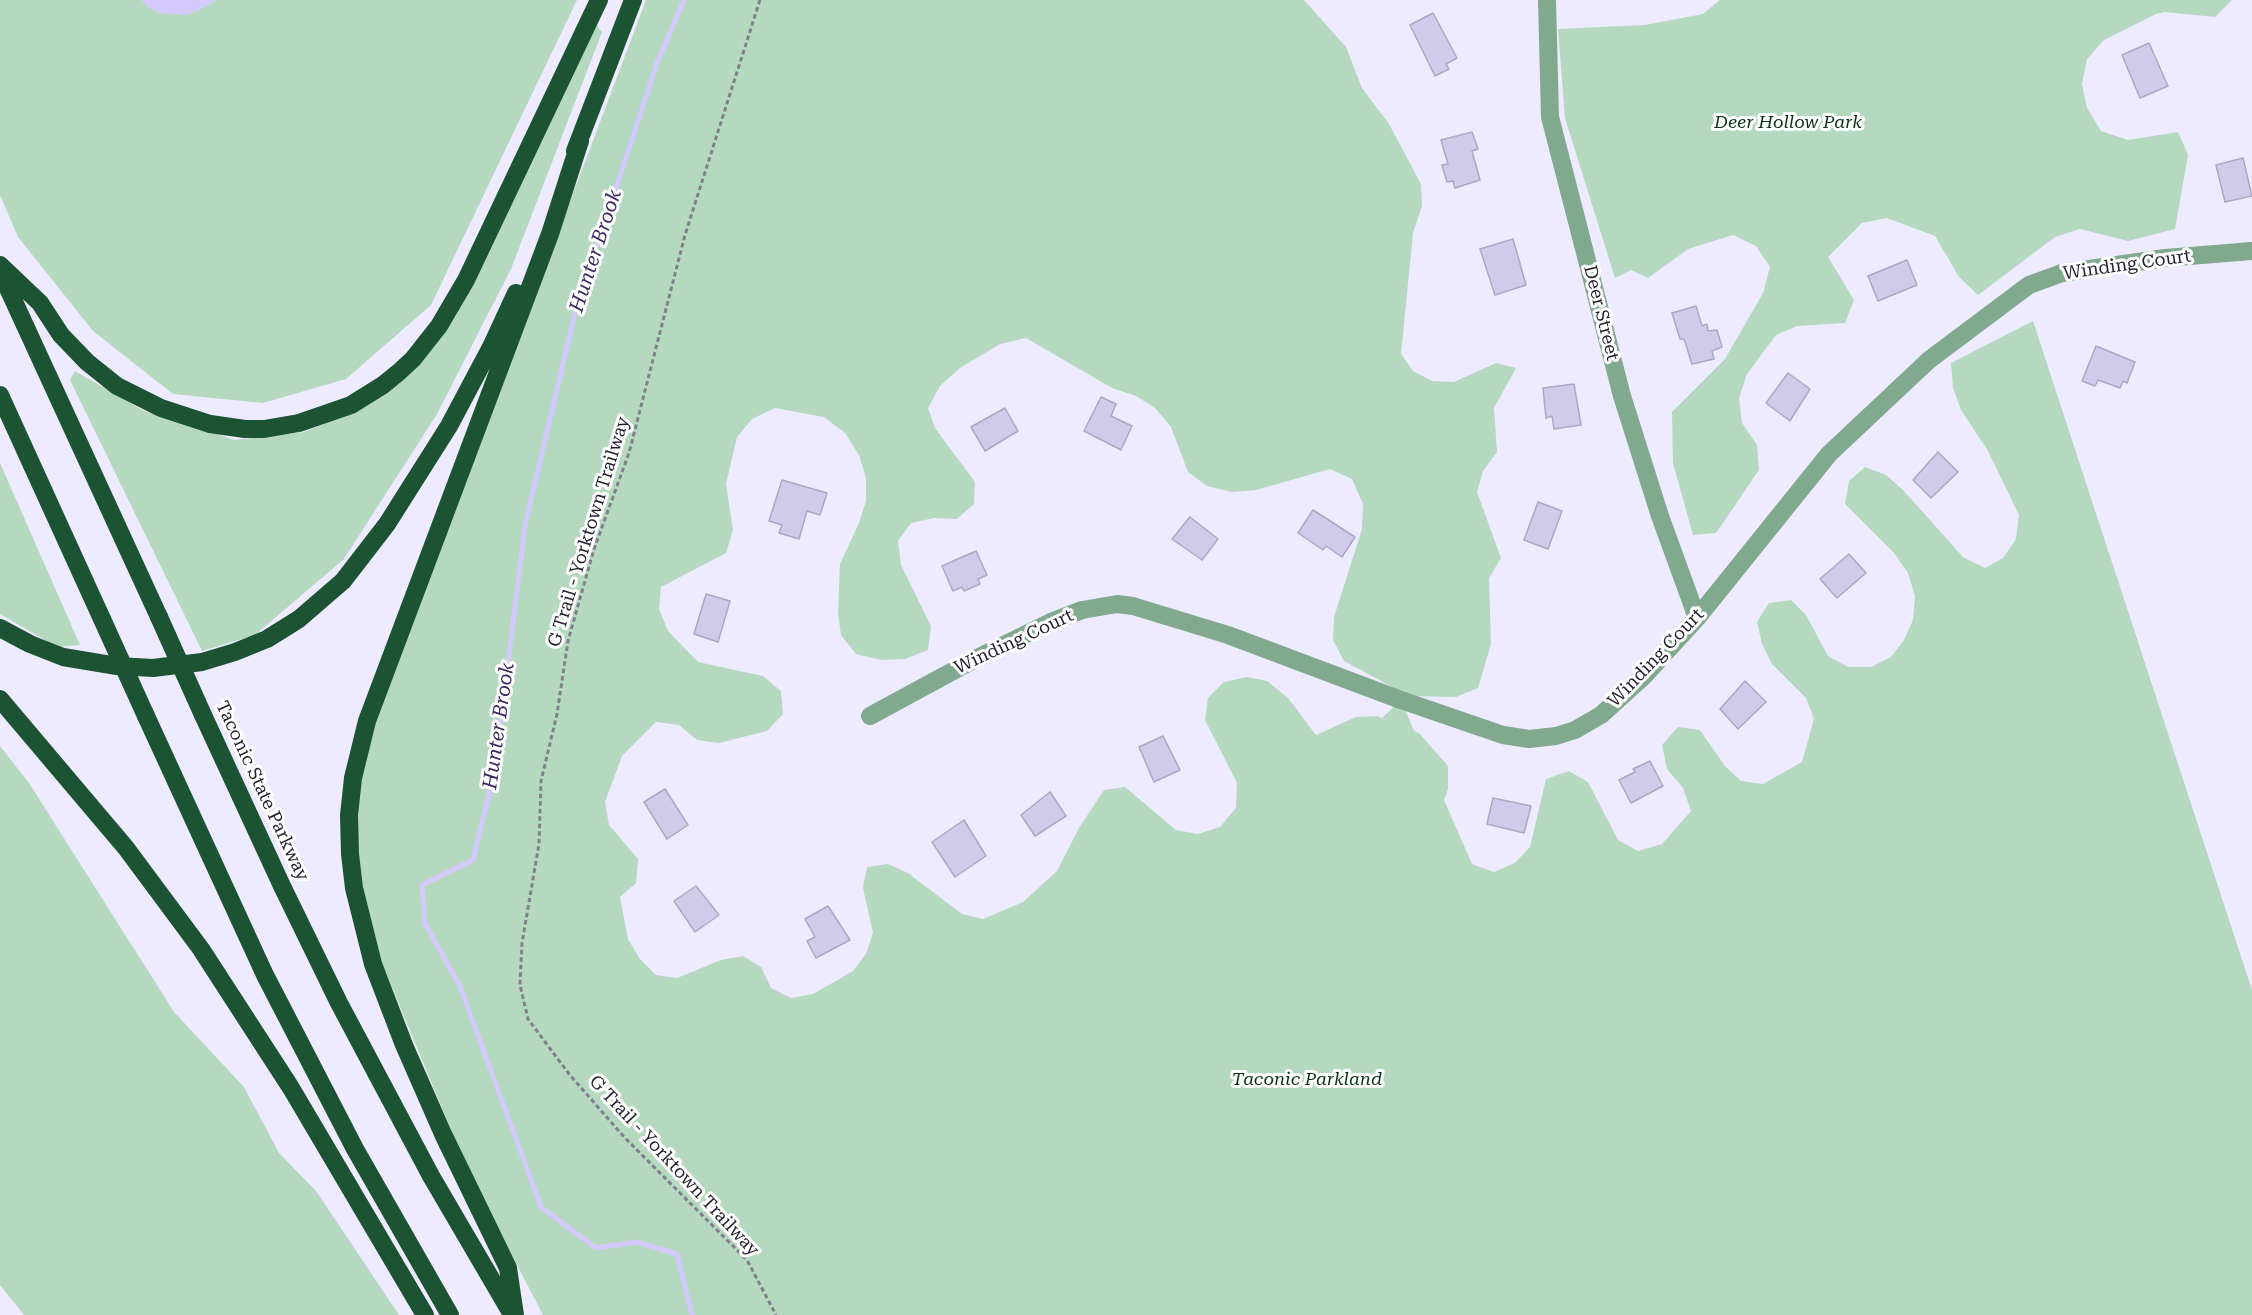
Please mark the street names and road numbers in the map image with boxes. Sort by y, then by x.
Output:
street label: Winding Court [2062,245,2192,285]
street label: Deer Street [1579,263,1623,363]
street label: G Trail - Yorktown Trailway [544,414,634,650]
street label: Winding Court [1603,604,1709,712]
street label: Winding Court [951,605,1077,679]
street label: Taconic State Parkway [211,698,313,884]
street label: G Trail - Yorktown Trailway [584,1071,764,1261]

